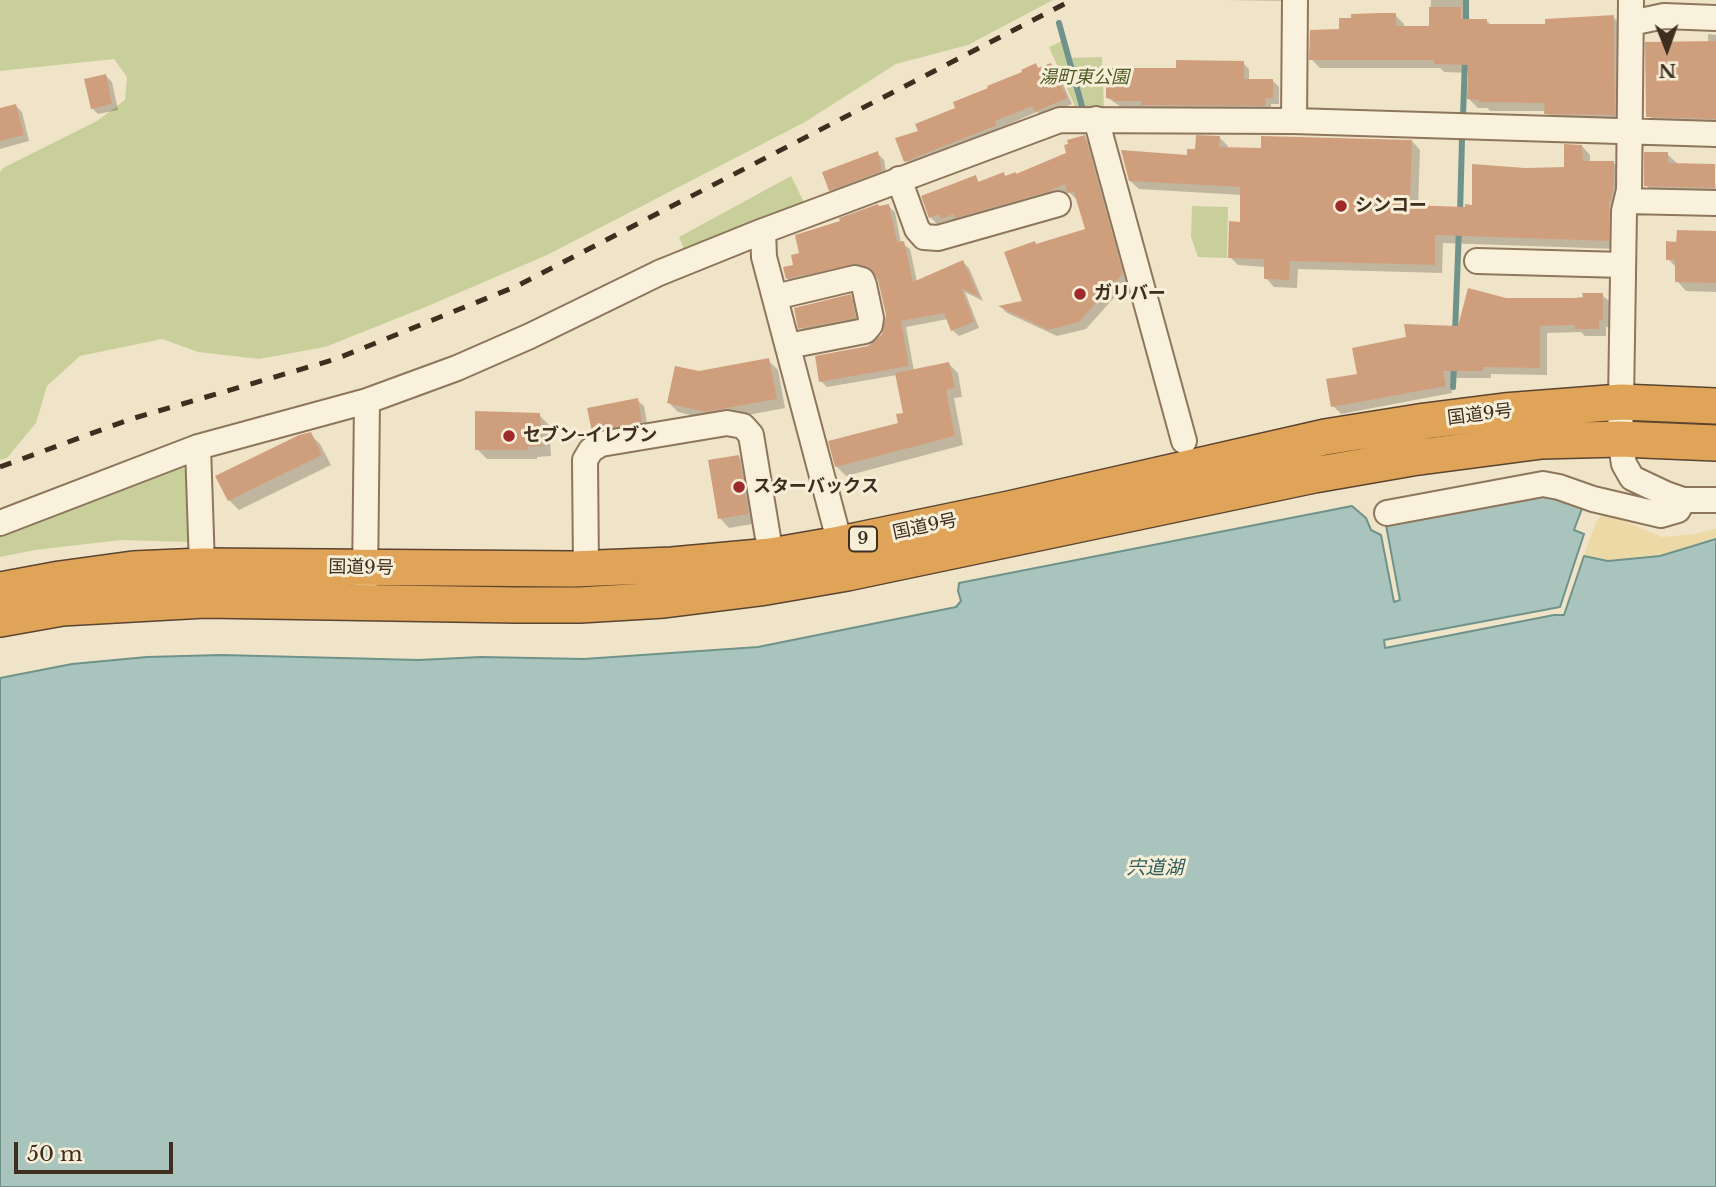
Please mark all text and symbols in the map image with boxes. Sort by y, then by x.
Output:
north arrow [1632,14,1702,84]
text: N [1658,59,1677,82]
park label: 湯町東公園 [1039,67,1129,89]
place label: シンコー [1355,195,1427,217]
marker: シンコー [1333,198,1349,214]
place label: ガリバー [1094,283,1166,305]
marker: ガリバー [1072,286,1088,302]
street label: 国道9号 [1446,400,1514,430]
place label: セブン-イレブン [523,425,657,447]
marker: セブン-イレブン [501,428,517,444]
place label: スターバックス [753,476,879,498]
marker: スターバックス [731,479,747,495]
street label: 国道9号 [891,510,959,544]
road number: 9 [849,526,877,552]
street label: 国道9号 [328,557,394,579]
water label: 宍道湖 [1127,858,1183,880]
scale bar [18,1128,177,1172]
text: 50 m [27,1141,82,1167]

